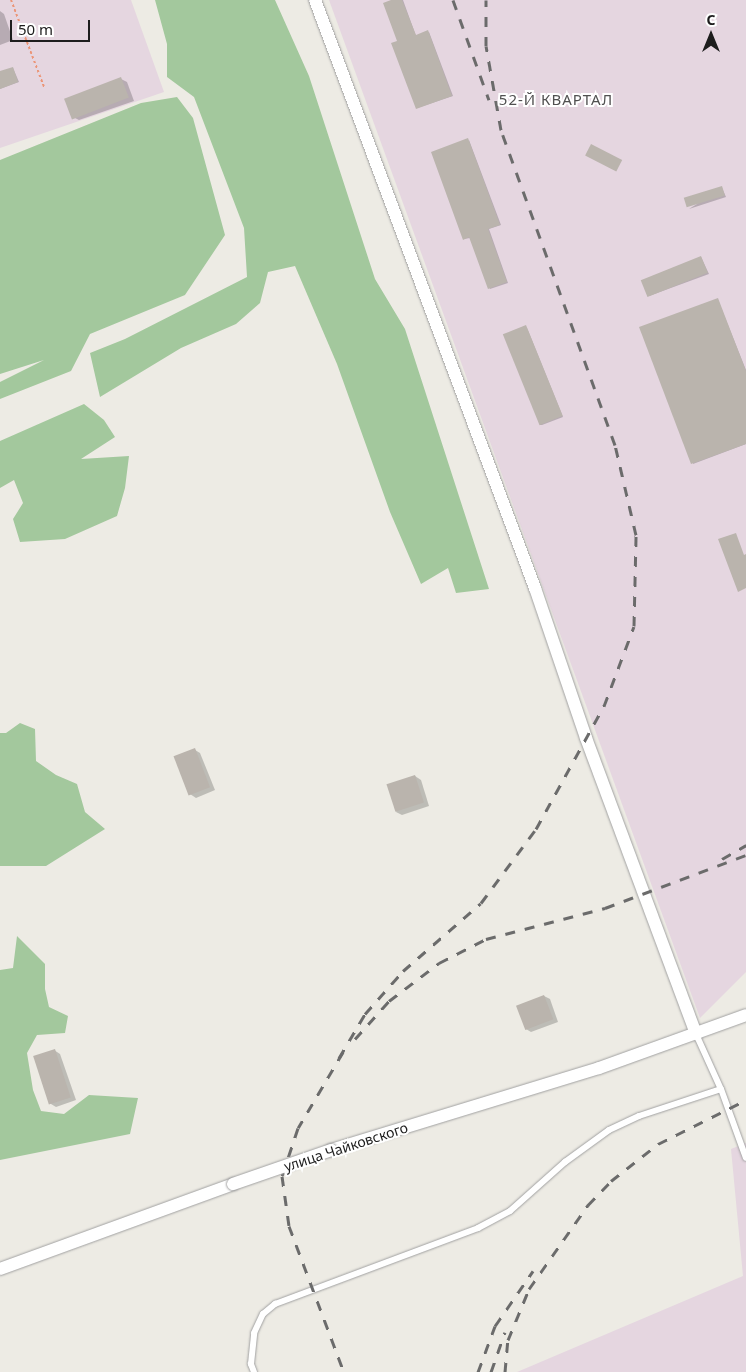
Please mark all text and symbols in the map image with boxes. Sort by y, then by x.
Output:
scale bar [12,10,92,42]
north arrow [686,10,736,60]
text: С [706,10,716,29]
text: 50 m [18,19,53,39]
district label: 52-Й КВАРТАЛ [497,91,615,109]
street label: улица Чайковского [282,1119,410,1175]

